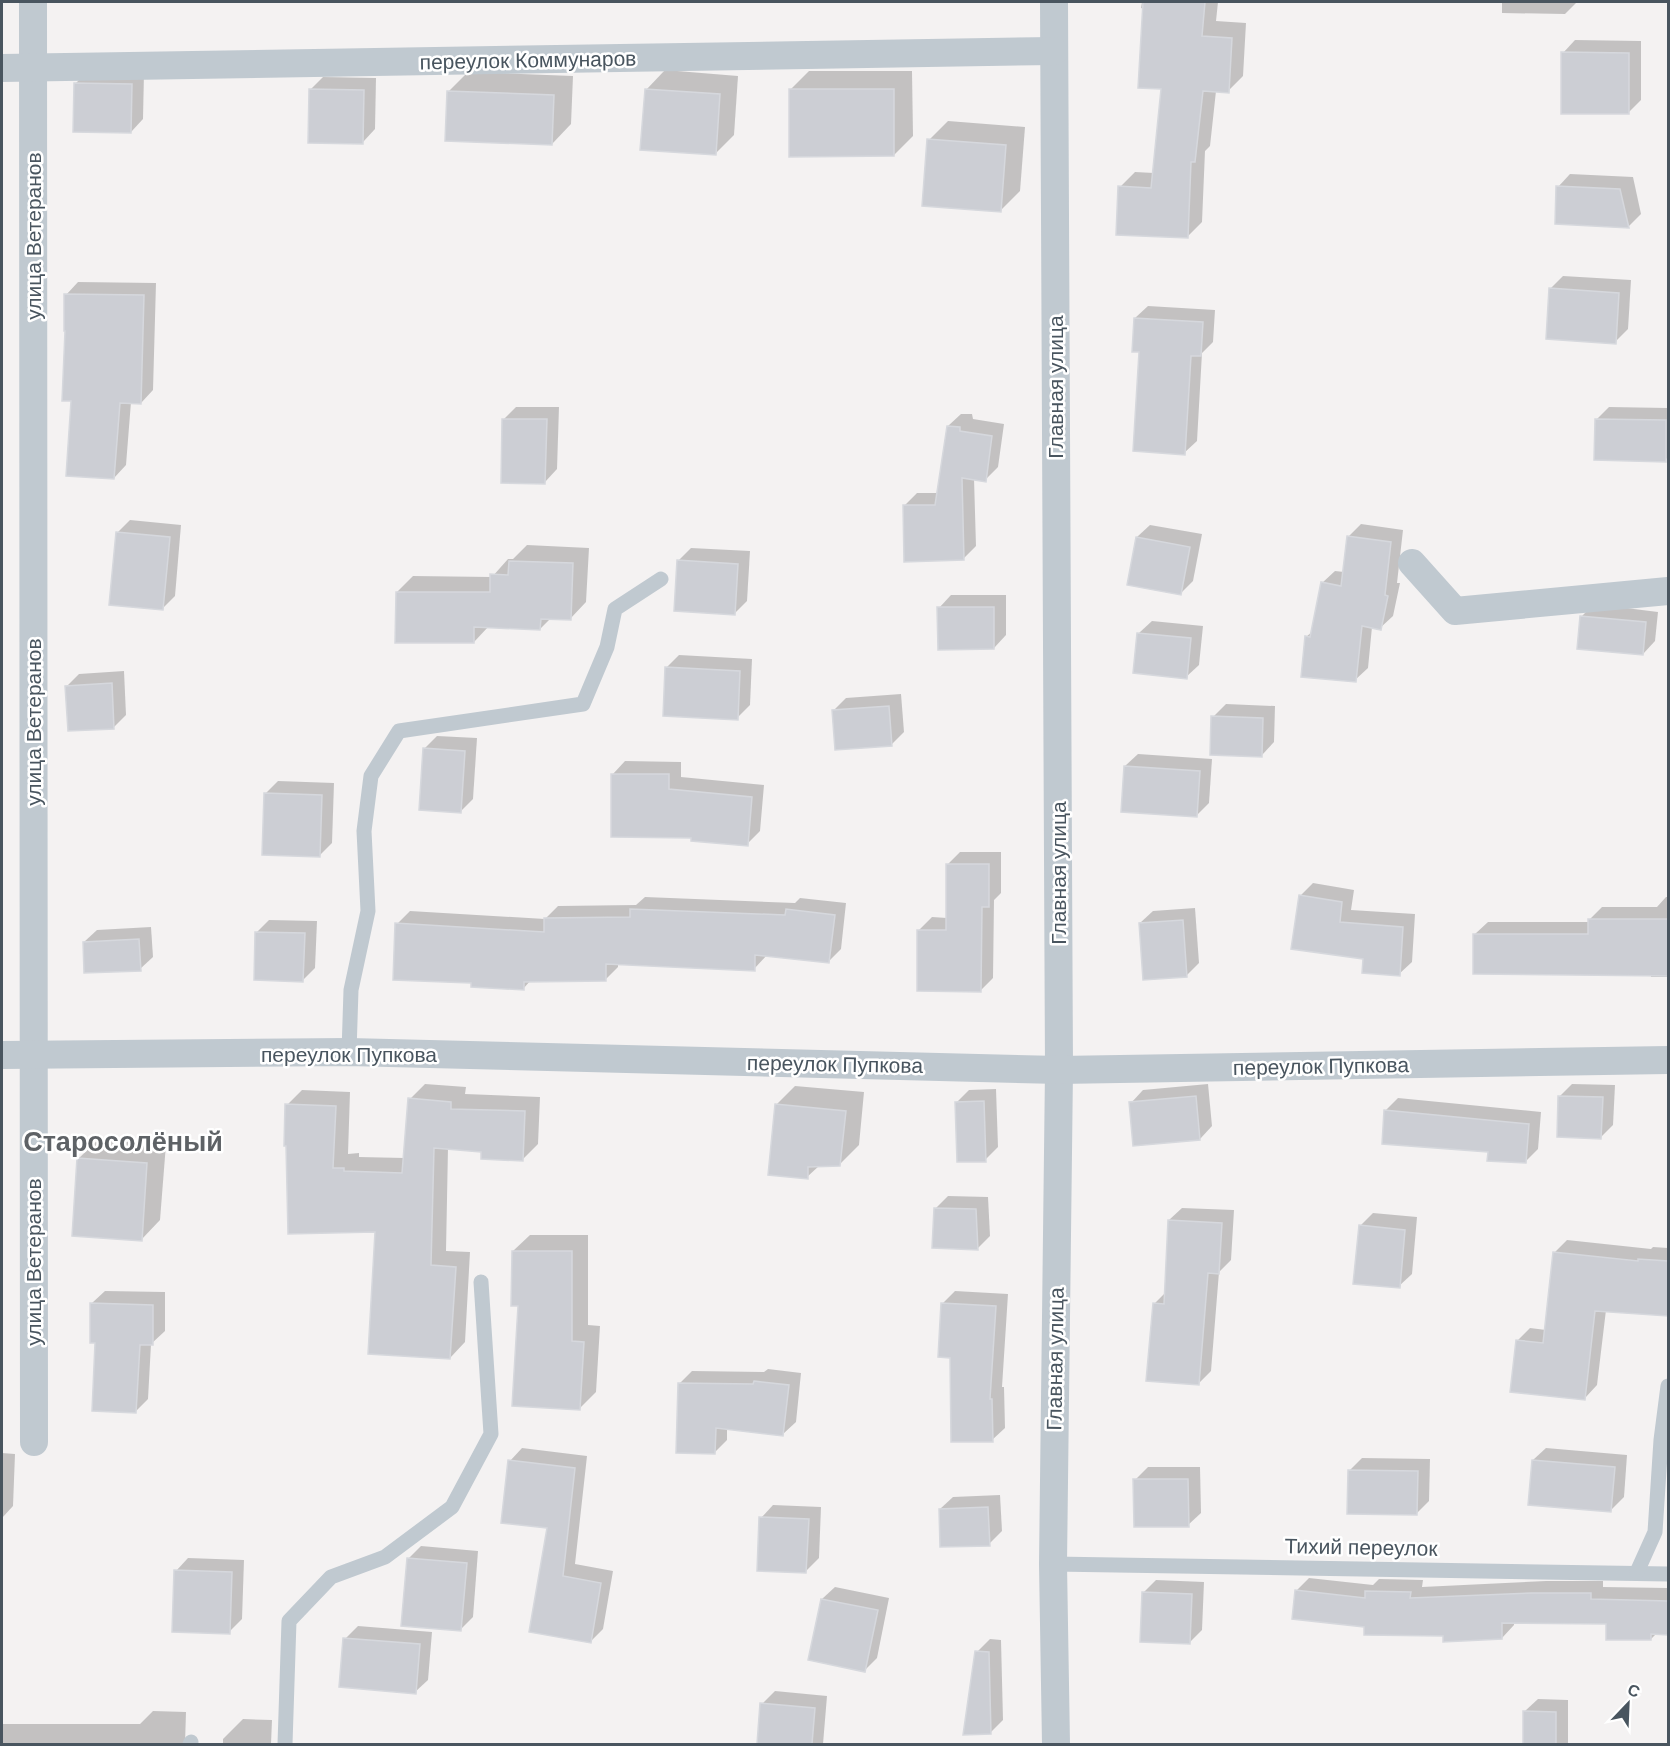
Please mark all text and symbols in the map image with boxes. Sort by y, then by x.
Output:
street label: переулок Коммунаров [419,47,637,73]
street label: улица Ветеранов [22,152,45,320]
street label: Главная улица [1044,315,1067,459]
street label: улица Ветеранов [22,638,45,806]
street label: Главная улица [1047,801,1070,945]
street label: переулок Пупкова [261,1043,437,1066]
street label: переулок Пупкова [747,1051,924,1077]
street label: переулок Пупкова [1233,1053,1410,1079]
district label: Староcолёный [23,1127,223,1157]
street label: улица Ветеранов [22,1178,45,1346]
street label: Главная улица [1042,1287,1068,1431]
street label: Тихий переулок [1284,1534,1438,1560]
north arrow [1598,1674,1658,1734]
text: С [1625,1681,1643,1701]

